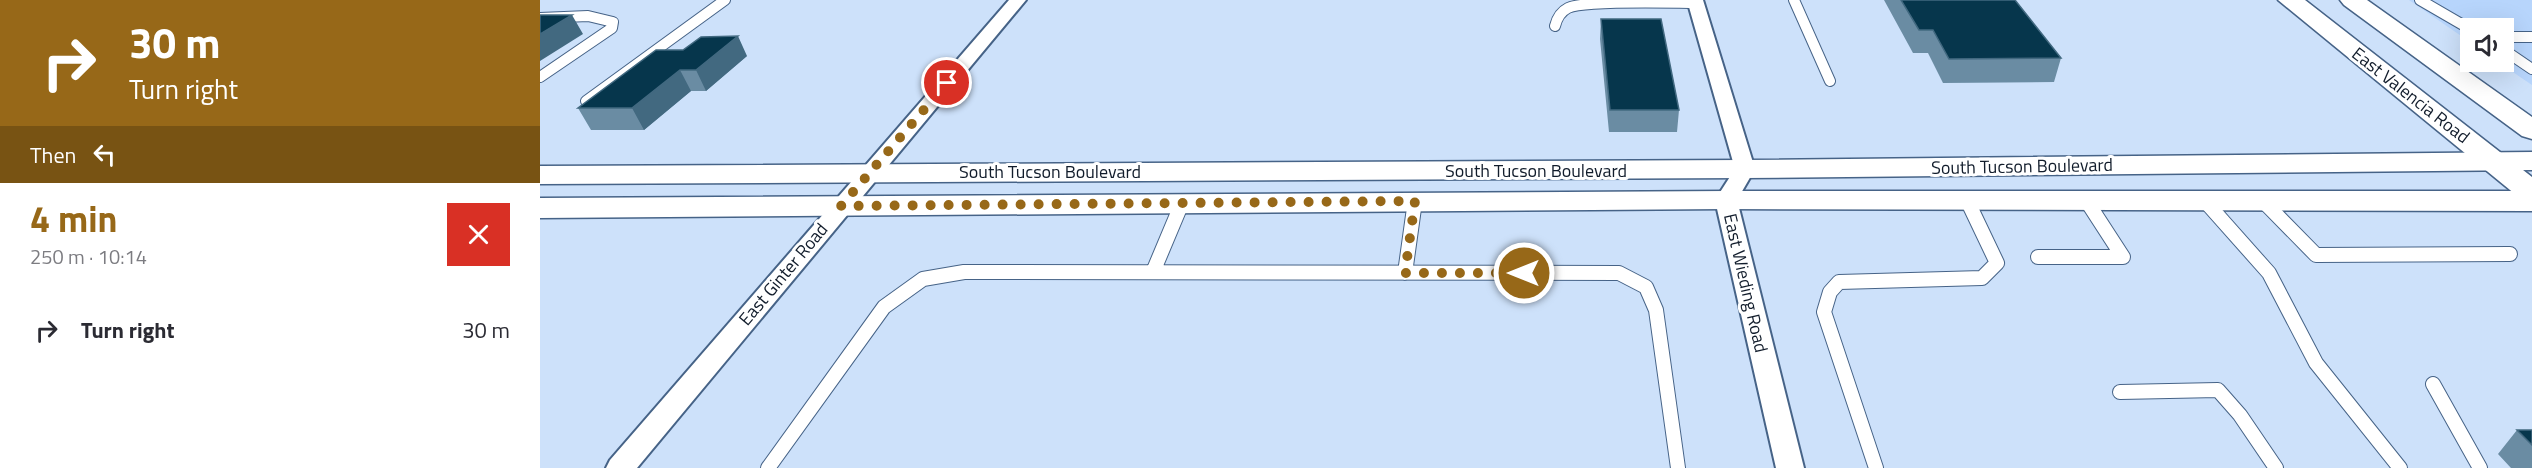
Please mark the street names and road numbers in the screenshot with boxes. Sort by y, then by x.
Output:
street label: East Valencia Road [2346,40,2476,150]
street label: South Tucson Boulevard [1931,151,2113,181]
street label: South Tucson Boulevard [1445,157,1627,184]
street label: South Tucson Boulevard [959,158,1141,185]
street label: East Wieding Road [1717,211,1775,355]
street label: East Ginter Road [732,217,834,331]

